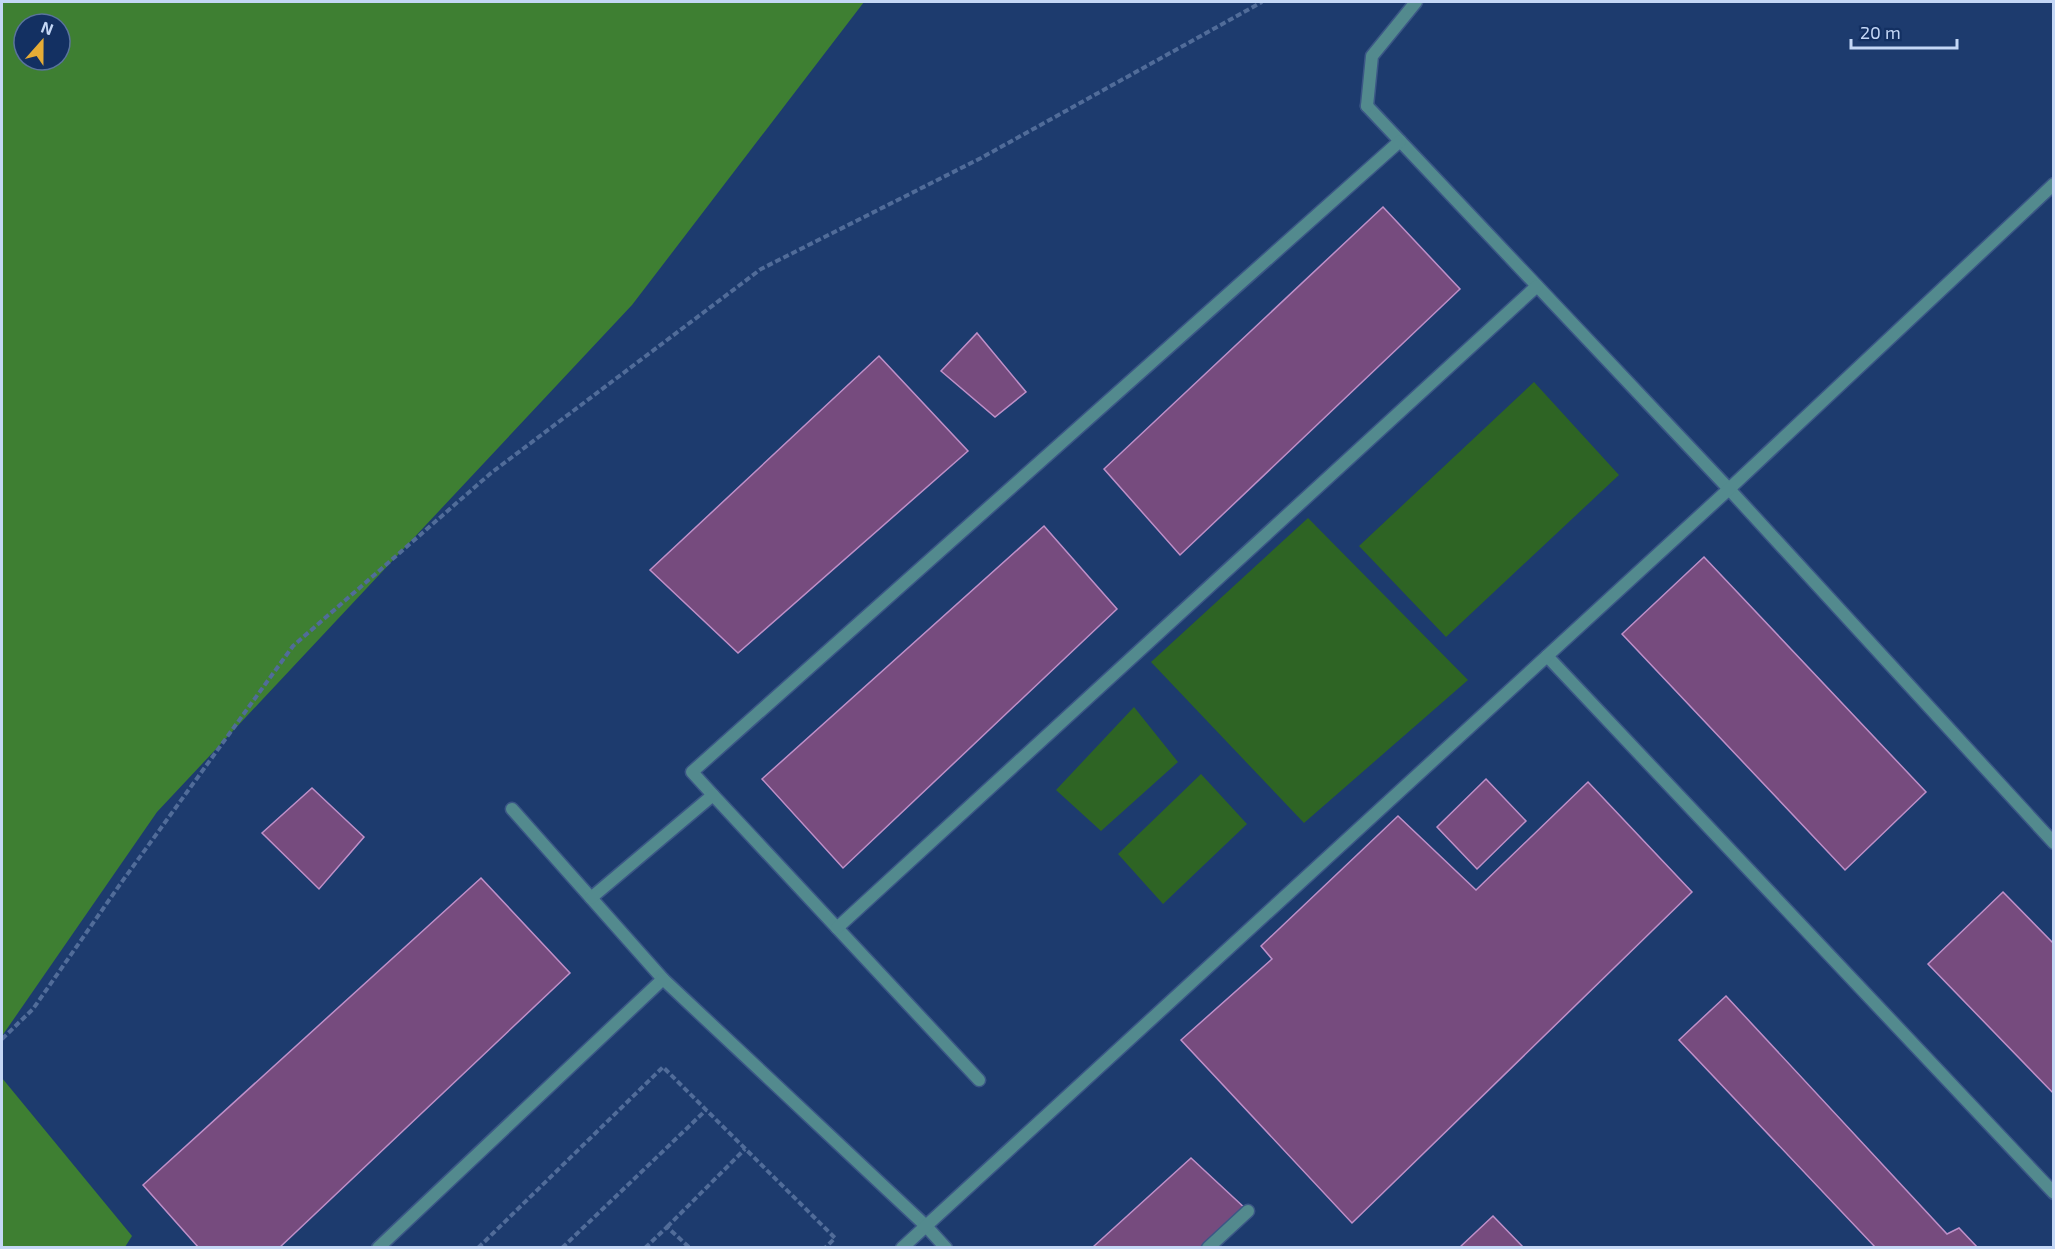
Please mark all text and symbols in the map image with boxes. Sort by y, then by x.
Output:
north arrow [12,12,72,72]
scale bar [1851,12,1958,50]
text: N [39,17,56,38]
text: 20 m [1860,21,1901,43]

